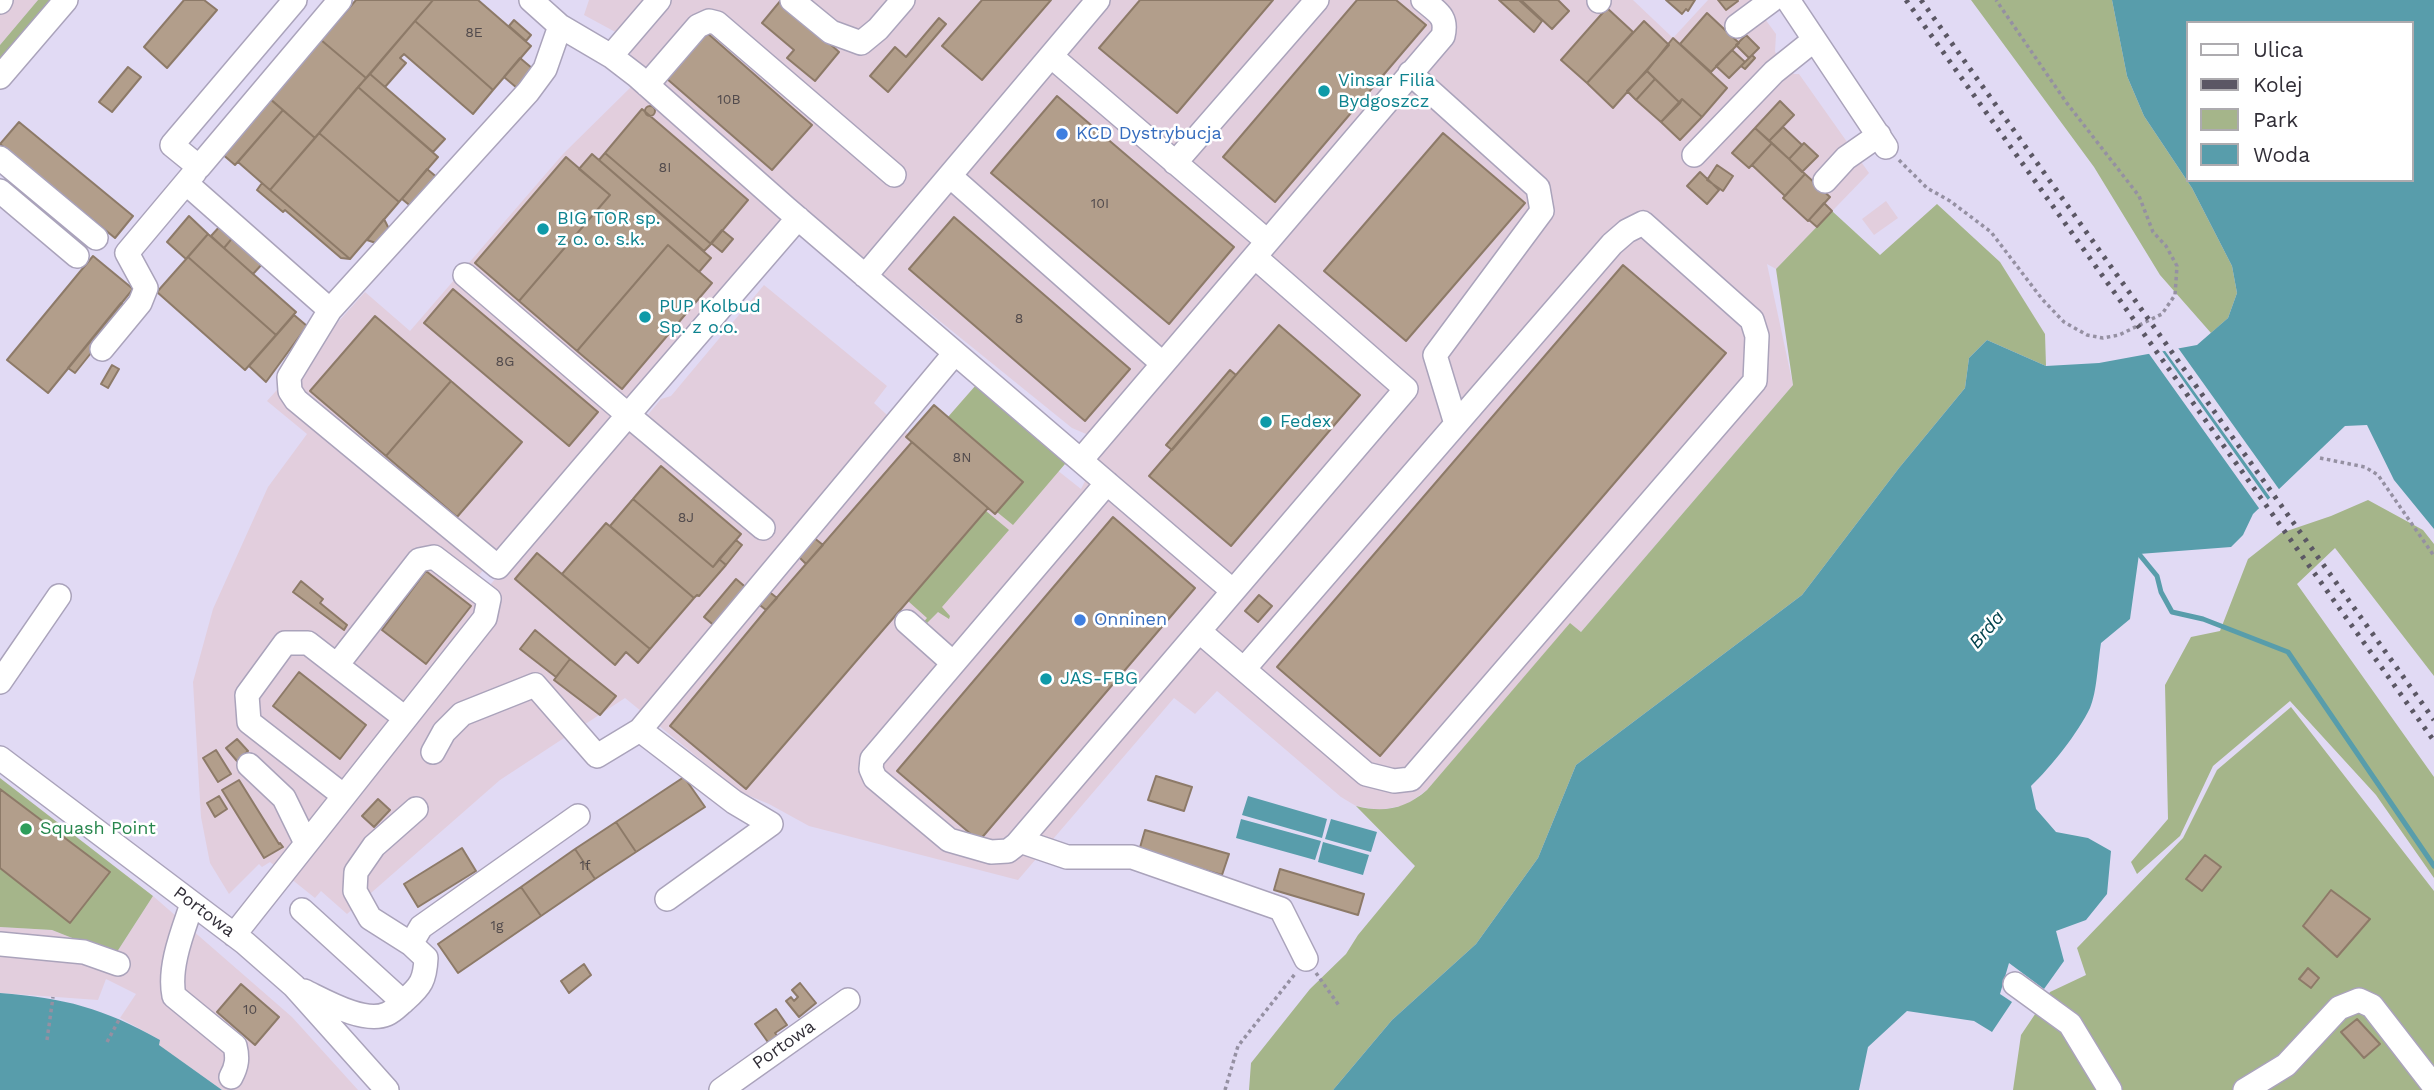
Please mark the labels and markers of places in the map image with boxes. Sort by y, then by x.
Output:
place label: Vinsar Filia Bydgoszcz [1338,70,1435,112]
marker: Vinsar Filia Bydgoszcz [1316,83,1332,99]
place label: KCD Dystrybucja [1076,123,1222,145]
marker: KCD Dystrybucja [1054,126,1070,142]
place label: BIG TOR sp. z o. o. s.k. [557,208,660,250]
marker: BIG TOR sp. z o. o. s.k. [535,221,551,237]
place label: PUP Kolbud Sp. z o.o. [659,296,761,338]
marker: PUP Kolbud Sp. z o.o. [637,309,653,325]
place label: Fedex [1280,411,1331,433]
marker: Fedex [1258,414,1274,430]
place label: Onninen [1094,609,1167,631]
marker: Onninen [1072,612,1088,628]
place label: JAS-FBG [1060,668,1138,690]
marker: JAS-FBG [1038,671,1054,687]
place label: Squash Point [40,818,156,840]
marker: Squash Point [18,821,34,837]

